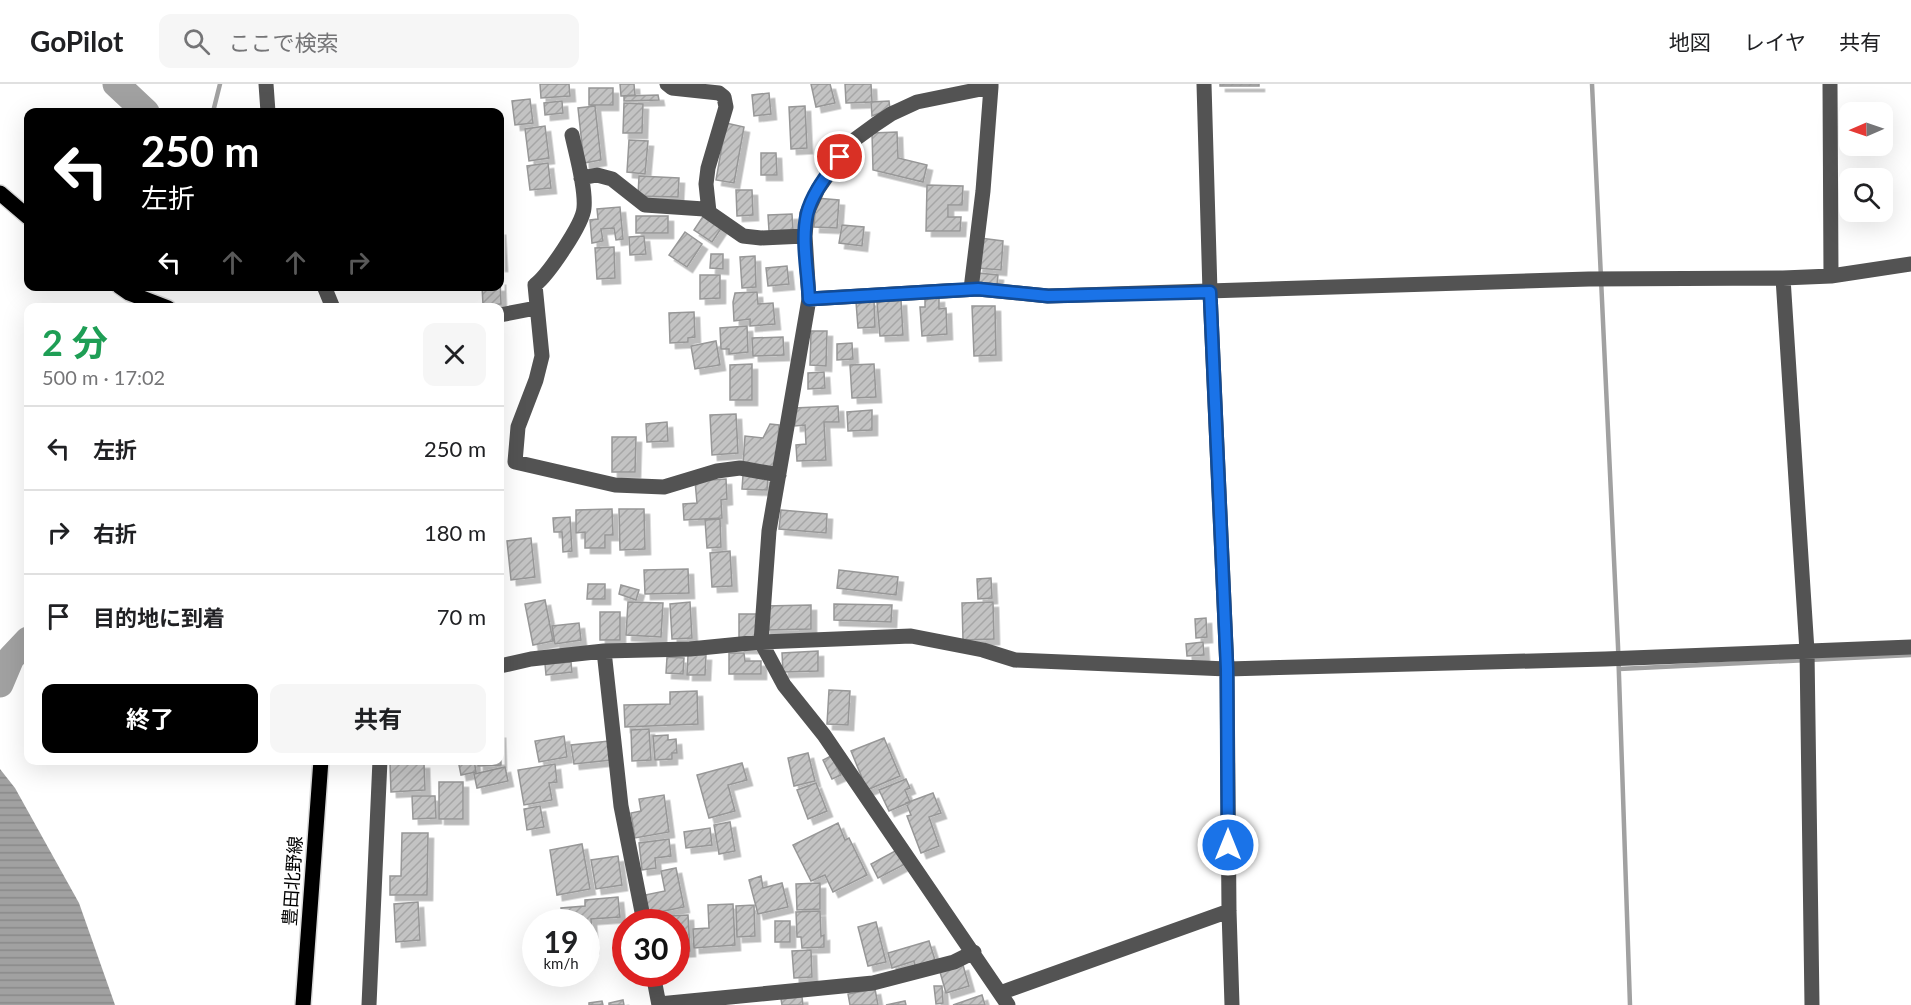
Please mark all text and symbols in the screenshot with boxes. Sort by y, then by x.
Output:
search box [159,14,579,68]
text: GoPilot [30,24,123,58]
icon: search [180,25,213,58]
text: ここで検索 [228,29,338,56]
text: 地図 [1669,29,1711,54]
text: レイヤ [1744,29,1806,54]
text: 共有 [1839,29,1881,54]
north arrow [1839,102,1893,156]
map controls [1839,102,1893,222]
text: 250 m [141,126,259,176]
pin [814,131,865,182]
icon: left [42,132,120,210]
icon: arrive [823,140,856,173]
button: search [1839,168,1893,222]
text: 左折 [141,181,195,214]
icon: left [153,246,186,279]
icon: ahead [216,246,249,279]
icon: ahead [279,246,312,279]
icon: right [342,246,375,279]
text: 2 分 [42,320,108,364]
button: close [423,323,486,386]
text: 500 m · 17:02 [42,365,165,389]
icon: left [42,432,75,465]
text: 250 m [424,435,486,462]
text: 左折 [93,436,137,463]
icon: right [42,516,75,549]
text: 180 m [424,519,486,546]
text: 右折 [93,520,137,547]
icon: arrive [42,600,75,633]
text: 70 m [437,603,486,630]
text: 目的地に到着 [93,604,225,631]
button: 終了 [42,684,258,753]
button: 共有 [270,684,486,753]
position arrow [1196,813,1260,877]
street label: 豊田北野線 [278,835,306,927]
speed limit sign: 30 [612,909,690,987]
text: 19 [544,923,578,959]
text: km/h [543,954,579,972]

